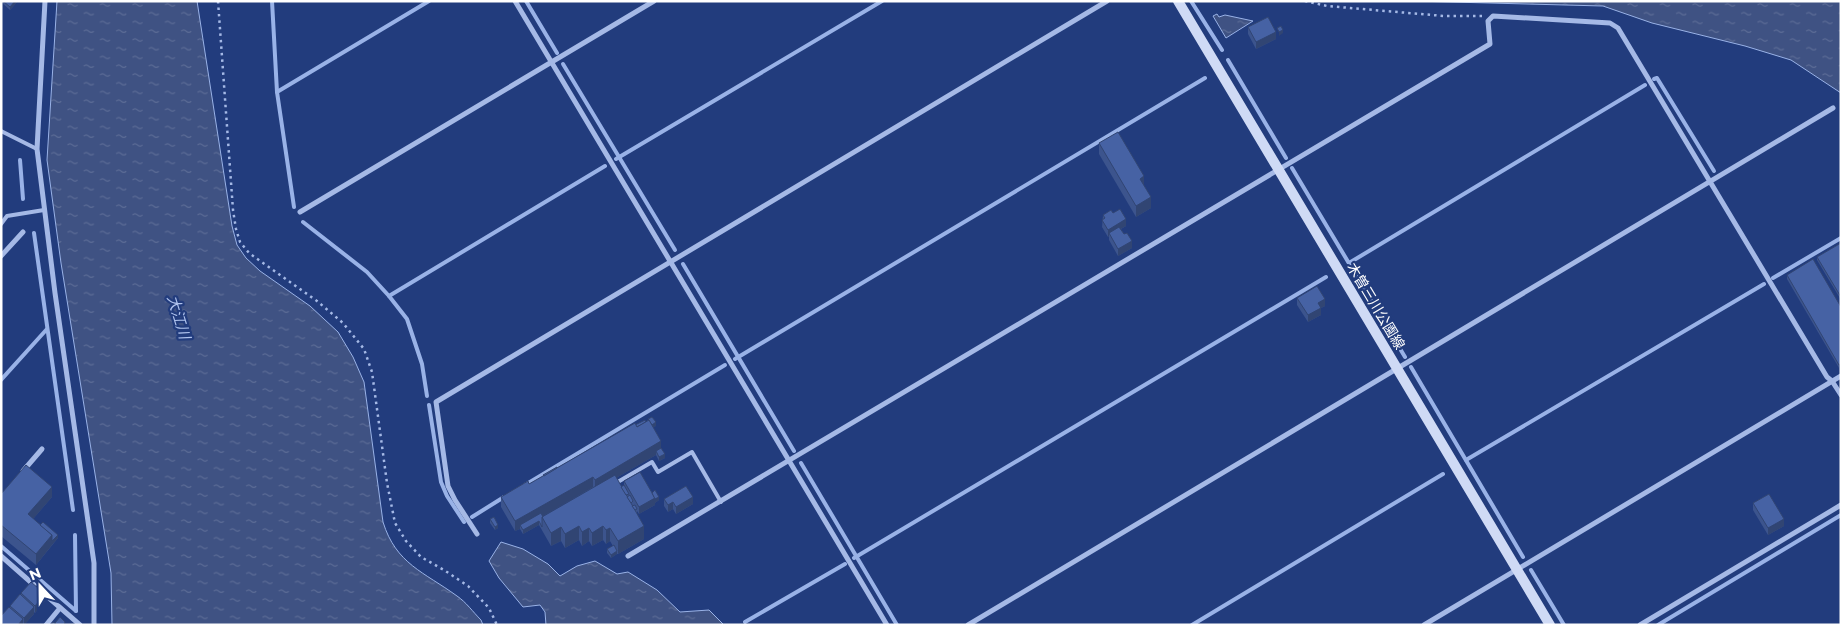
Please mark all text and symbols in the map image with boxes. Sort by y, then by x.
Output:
street label: 木曽三川公園線 [1343,259,1409,353]
water label: 大江川 [163,293,195,343]
north arrow [15,561,65,611]
text: N [27,563,44,584]

